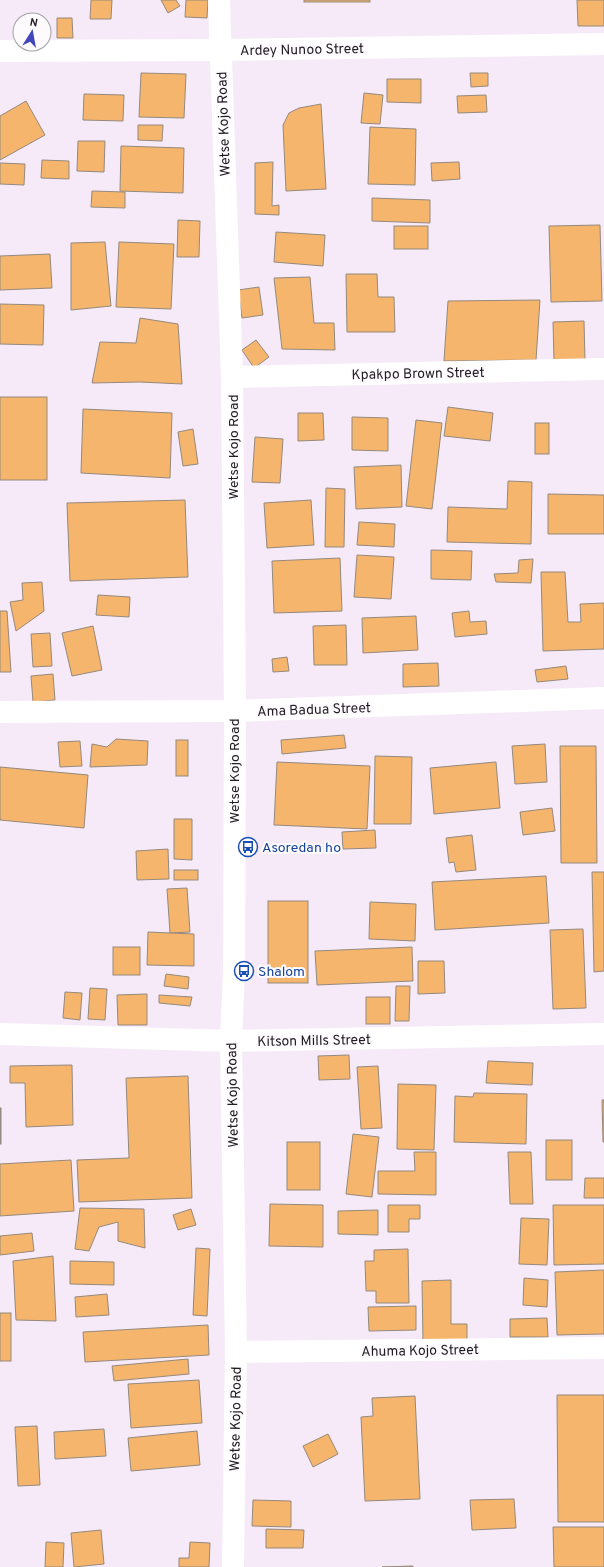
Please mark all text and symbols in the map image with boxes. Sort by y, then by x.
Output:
north arrow [12,12,52,52]
text: N [29,16,39,31]
street label: Ardey Nunoo Street [240,41,364,60]
street label: Wetse Kojo Road [214,71,235,177]
street label: Kpakpo Brown Street [351,365,485,384]
street label: Wetse Kojo Road [226,394,243,500]
street label: Ama Badua Street [257,700,371,721]
street label: Wetse Kojo Road [227,718,244,824]
bus stop icon: Asoredan ho [237,836,259,858]
place label: Asoredan ho [262,840,341,857]
bus stop icon: Shalom [233,960,255,982]
place label: Shalom [258,964,305,981]
street label: Kitson Mills Street [257,1032,371,1051]
street label: Wetse Kojo Road [224,1042,243,1148]
street label: Ahuma Kojo Street [361,1342,479,1361]
street label: Wetse Kojo Road [227,1366,246,1472]

